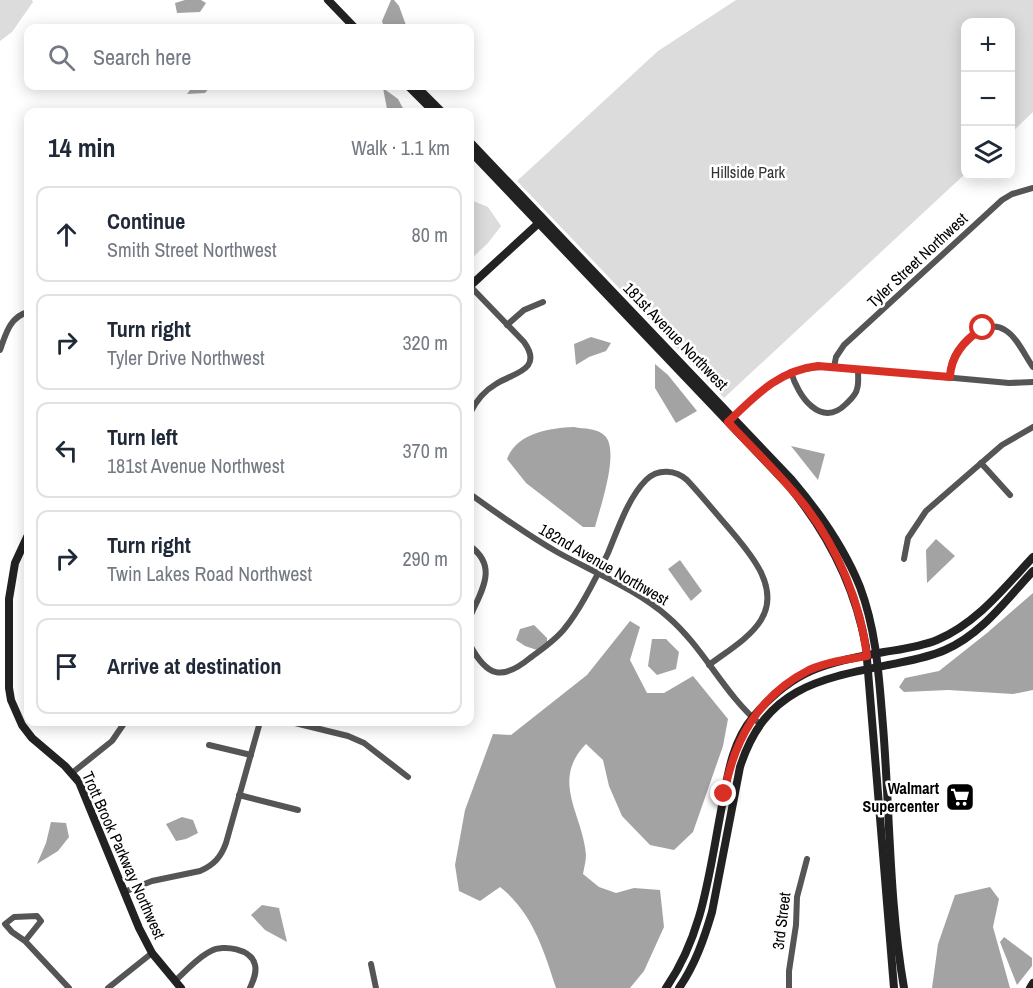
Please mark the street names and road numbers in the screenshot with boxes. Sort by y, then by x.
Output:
street label: Tyler Street Northwest [862,207,972,312]
street label: 181st Avenue Northwest [619,277,733,395]
street label: 182nd Avenue Northwest [535,518,673,610]
street label: Trott Brook Parkway Northwest [77,768,171,943]
street label: 3rd Street [767,891,795,951]

